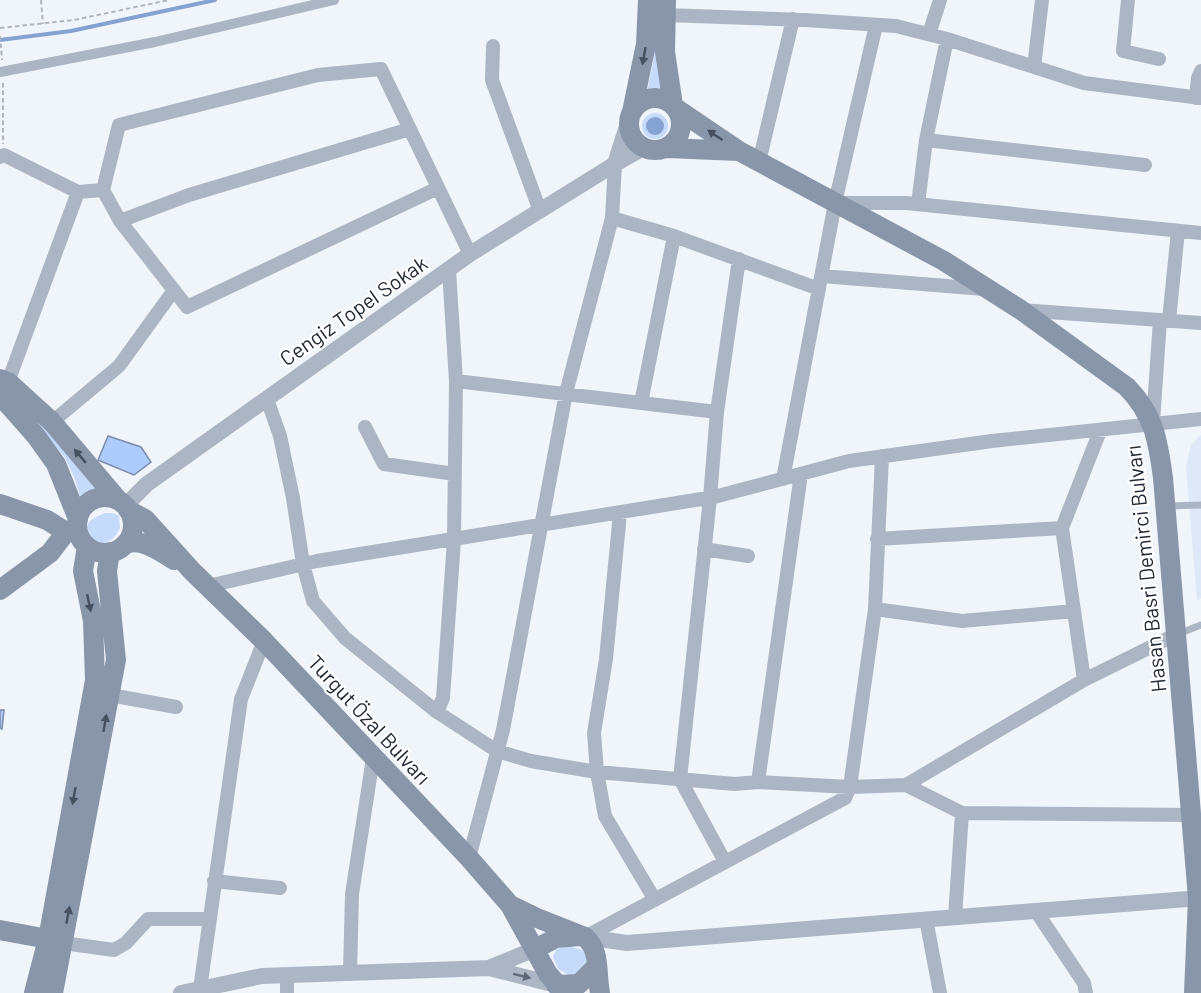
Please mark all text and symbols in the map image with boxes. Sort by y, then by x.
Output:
one-way arrow [639,47,648,66]
one-way arrow [707,130,724,141]
street label: Cengiz Topel Sokak [274,250,432,370]
street label: Hasan Basri Demirci Bulvarı [1120,444,1170,694]
one-way arrow [74,448,87,464]
one-way arrow [85,594,94,613]
street label: Turgut Özal Bulvarı [304,649,436,789]
one-way arrow [101,714,110,733]
one-way arrow [69,787,78,806]
one-way arrow [64,905,73,924]
one-way arrow [513,972,531,982]

